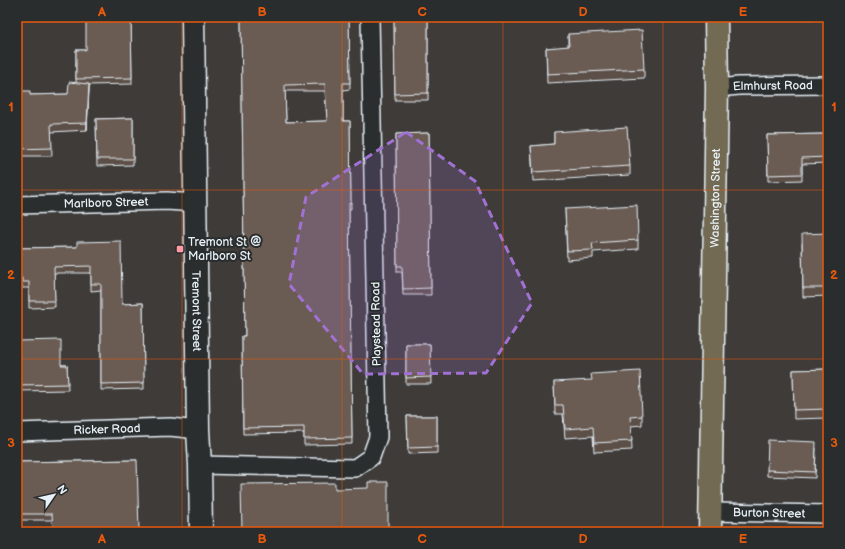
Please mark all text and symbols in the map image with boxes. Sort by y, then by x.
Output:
text: A [97,4,106,20]
text: B [257,4,267,20]
text: C [417,4,427,20]
text: D [578,4,588,20]
text: E [739,4,748,20]
street label: Elmhurst Road [732,78,813,95]
text: 1 [8,99,14,115]
text: 1 [831,99,837,115]
street label: Washington Street [707,148,724,248]
street label: Marlboro Street [63,194,149,212]
place label: Tremont St @ Marlboro St [188,235,261,264]
marker: Tremont St @ Marlboro St [175,244,185,254]
text: 2 [7,267,15,283]
text: 2 [830,267,838,283]
street label: Tremont Street [188,270,204,352]
street label: Playstead Road [368,281,385,366]
street label: Ricker Road [73,421,141,438]
text: 3 [7,435,15,451]
text: 3 [830,435,838,451]
north arrow [34,475,74,515]
text: N [54,483,70,497]
street label: Burton Street [733,505,806,522]
text: A [97,531,106,547]
text: B [257,531,267,547]
text: C [417,531,427,547]
text: D [578,531,588,547]
text: E [739,531,748,547]

